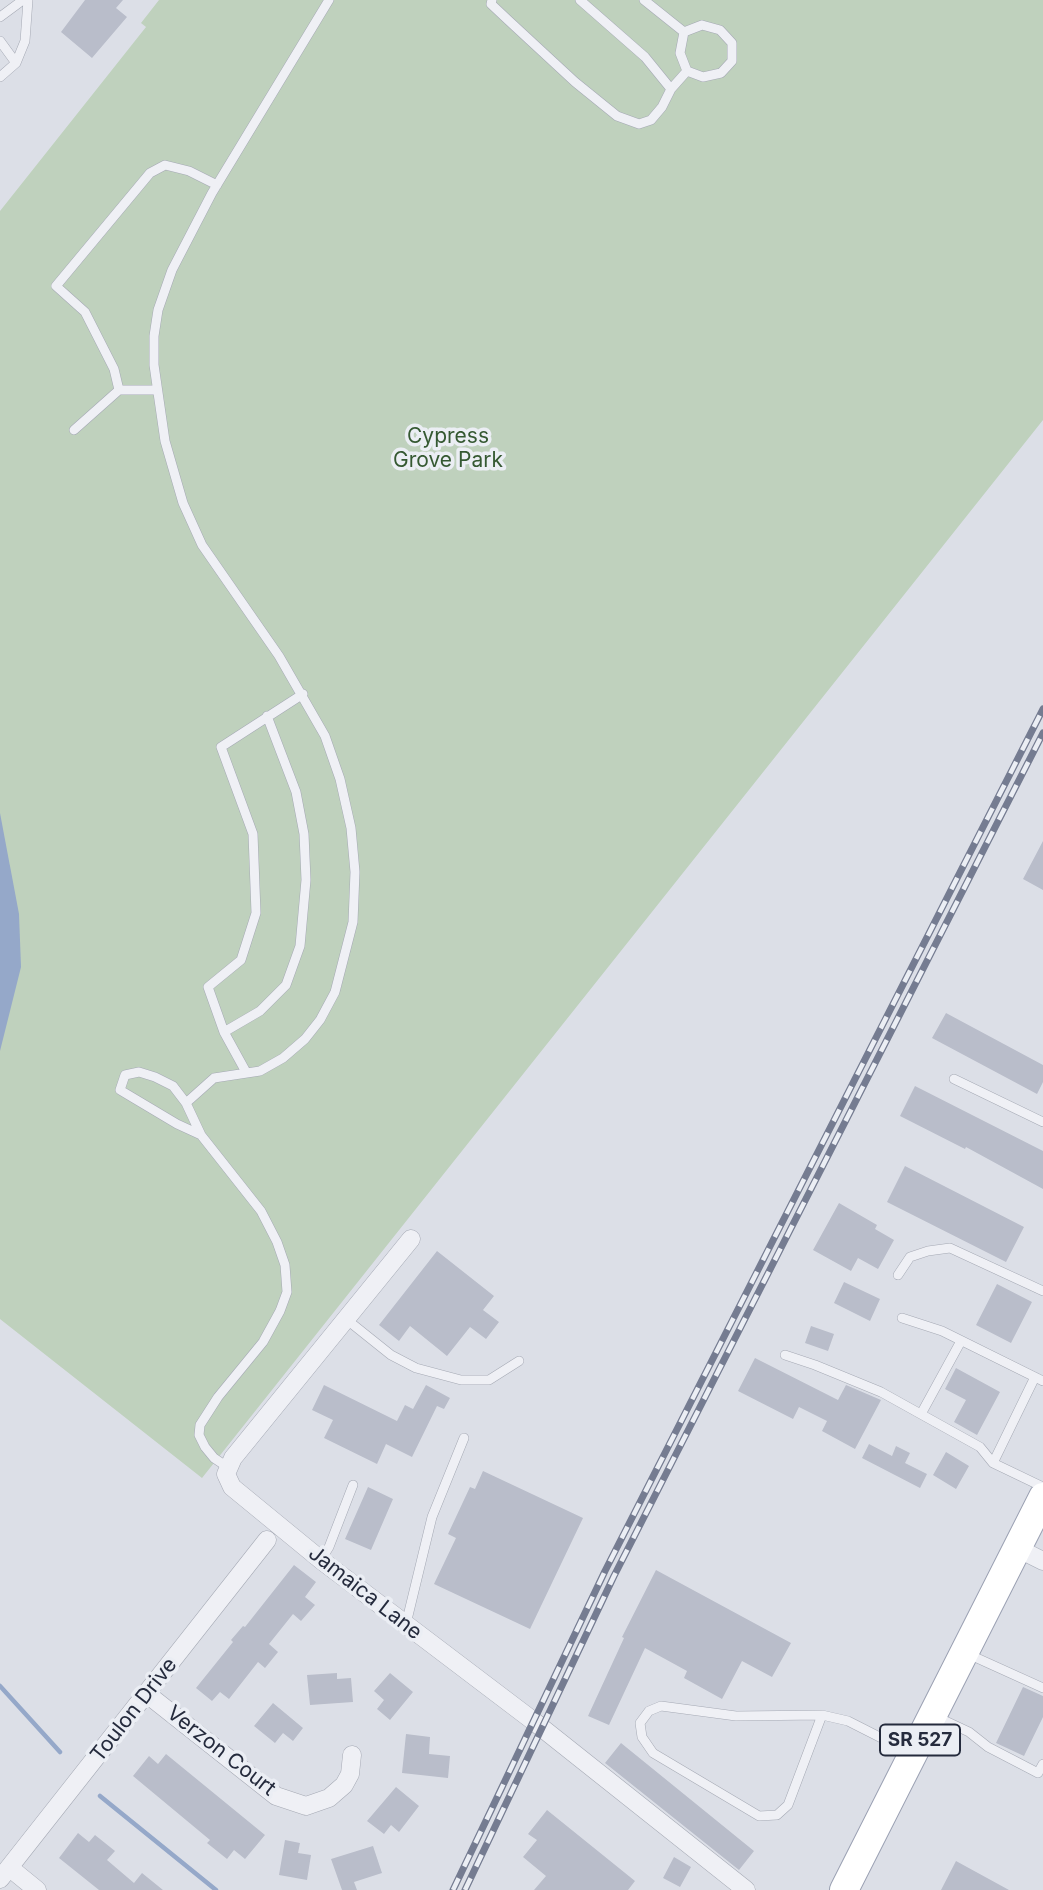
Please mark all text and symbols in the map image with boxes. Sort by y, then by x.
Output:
park label: Cypress Grove Park [393,424,503,474]
street label: Jamaica Lane [303,1541,427,1645]
street label: Toulon Drive [86,1653,182,1767]
street label: Verzon Court [162,1701,280,1801]
road number: SR 527 [880,1724,960,1756]

